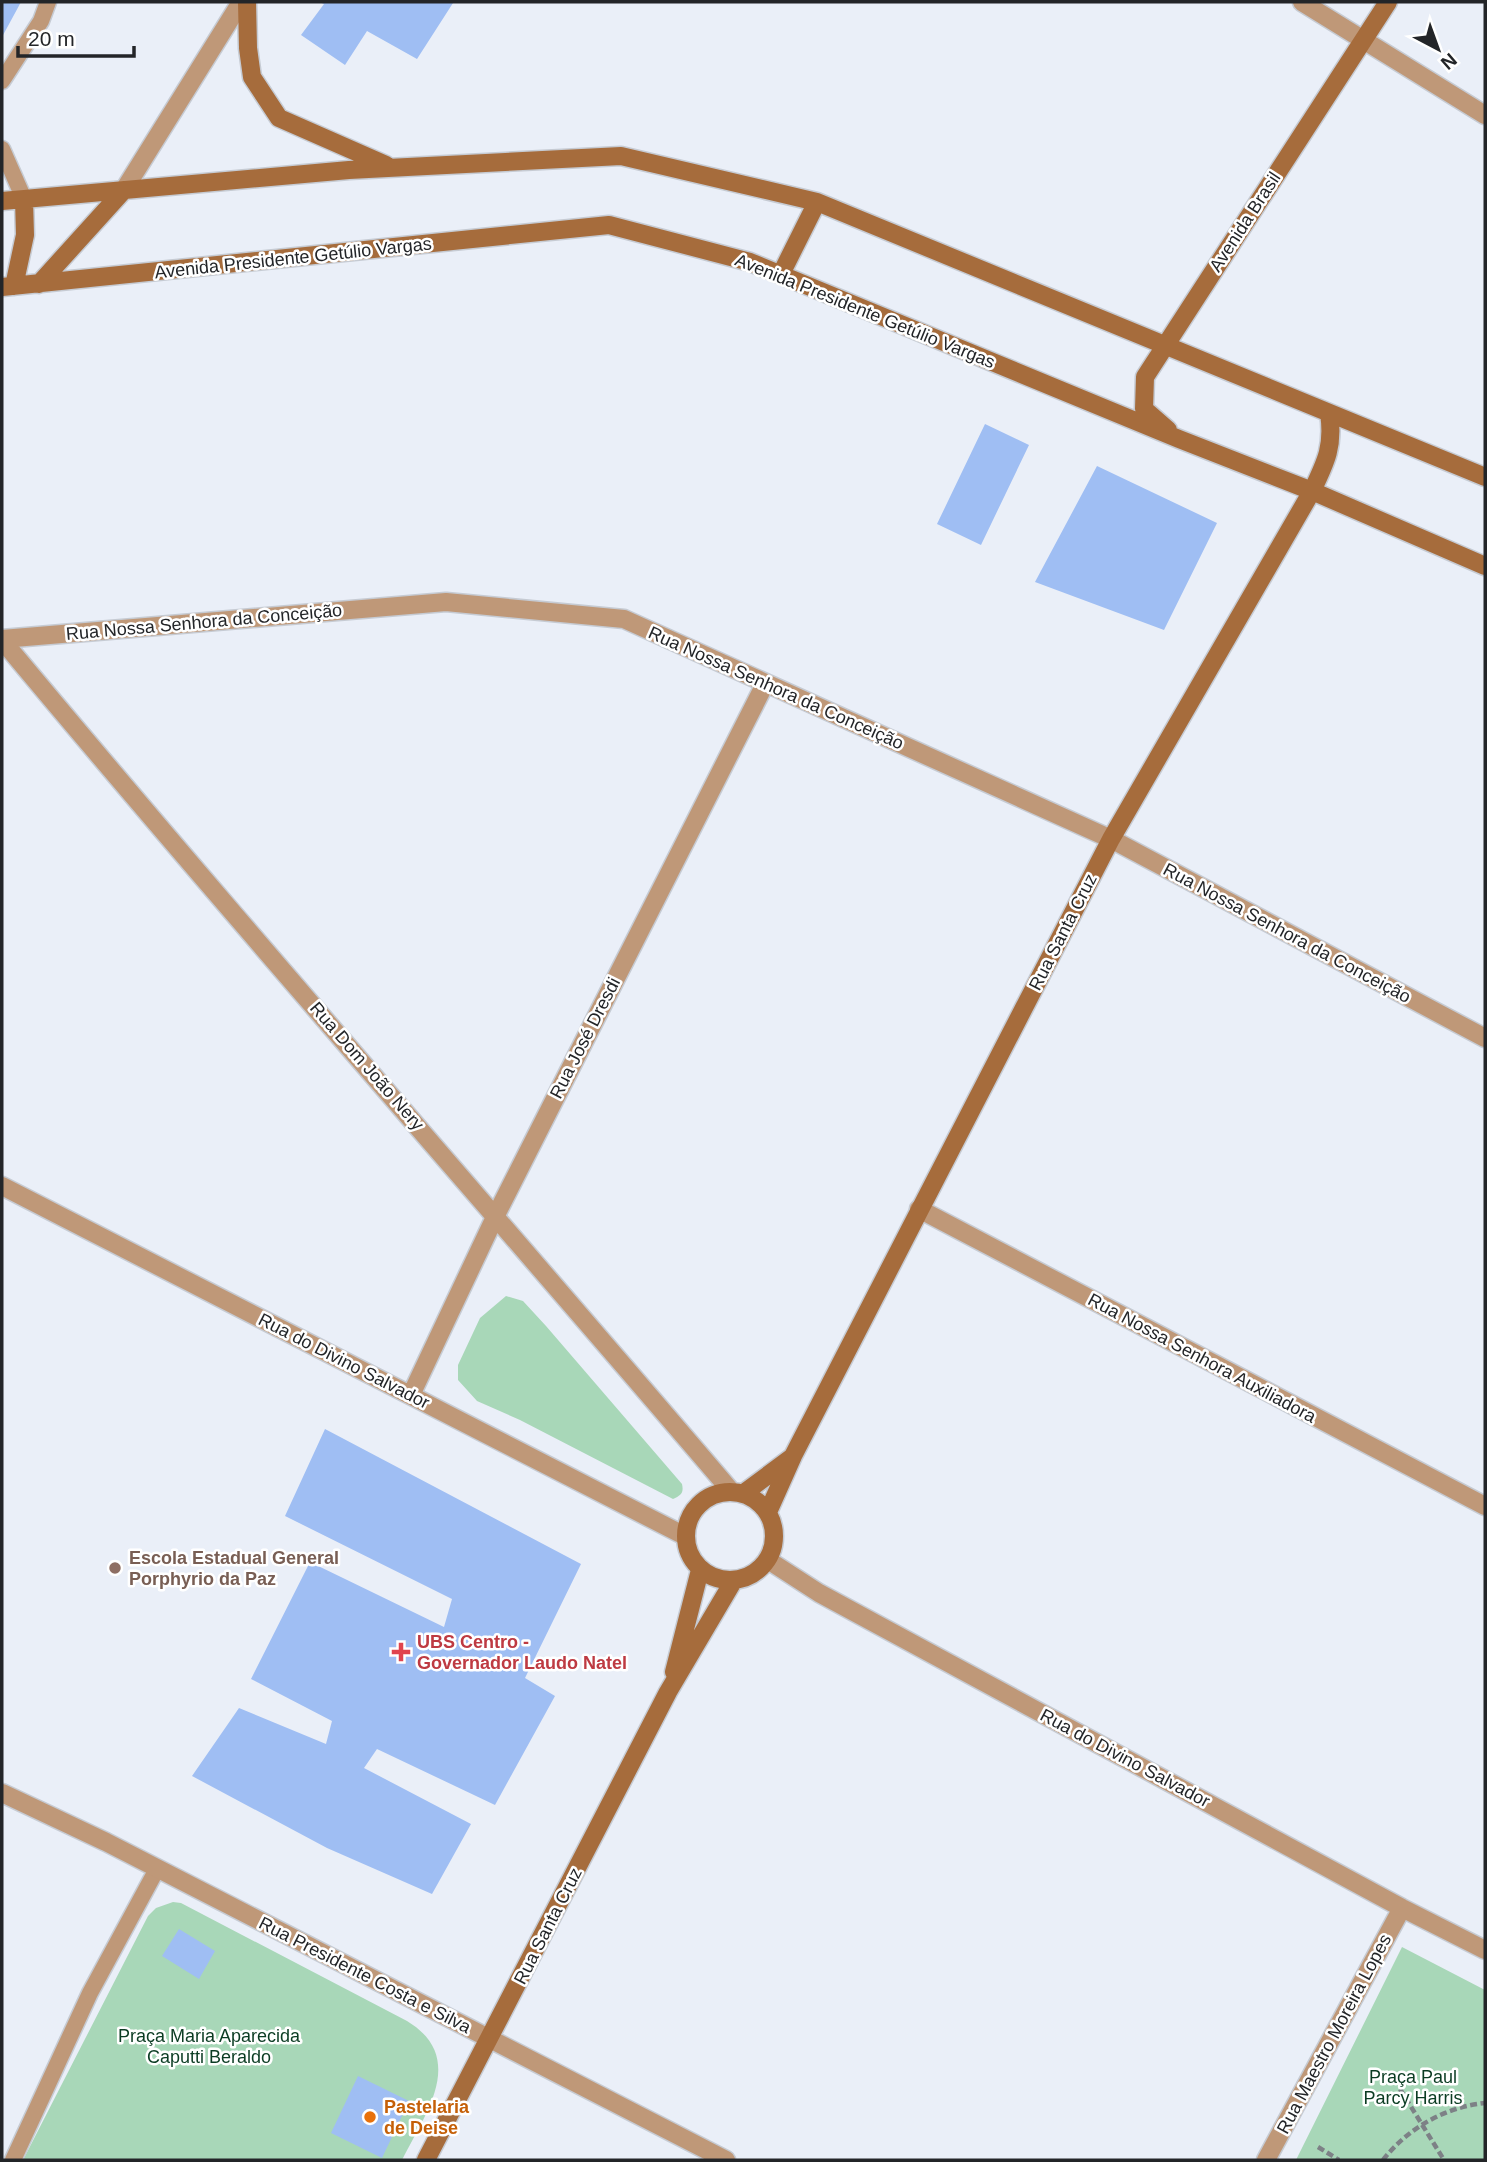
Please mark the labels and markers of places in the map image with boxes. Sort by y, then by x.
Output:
place label: Escola Estadual General Porphyrio da Paz [129,1548,339,1589]
marker: Escola Estadual General Porphyrio da Paz [107,1560,123,1576]
place label: UBS Centro - Governador Laudo Natel [417,1632,627,1673]
marker: UBS Centro - Governador Laudo Natel [391,1642,411,1662]
place label: Pastelaria de Deise [384,2097,470,2138]
marker: Pastelaria de Deise [362,2109,378,2125]

